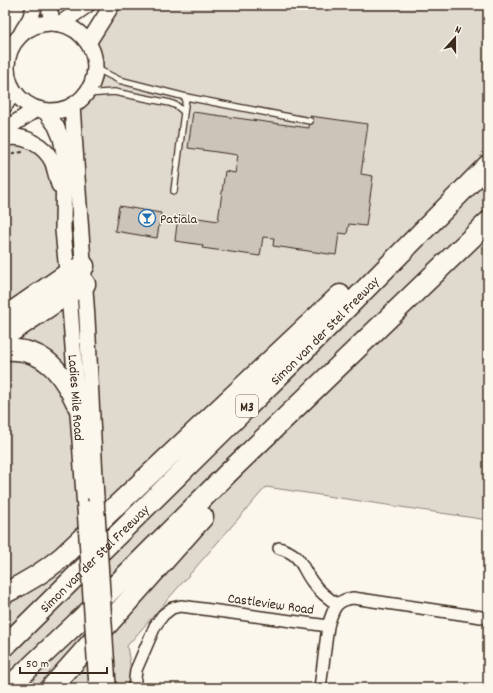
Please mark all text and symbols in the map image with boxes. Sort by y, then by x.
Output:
north arrow [435,18,475,58]
text: N [452,22,464,39]
bar icon: Patiala [137,208,157,228]
place label: Patiala [160,210,198,230]
street label: Simon van der Stel Freeway [267,272,385,391]
street label: Ladies Mile Road [62,354,88,442]
road number: M3 [236,395,258,417]
street label: Simon van der Stel Freeway [36,501,155,618]
street label: Castleview Road [226,589,315,621]
scale bar [20,649,107,675]
text: 50 m [26,656,49,673]

